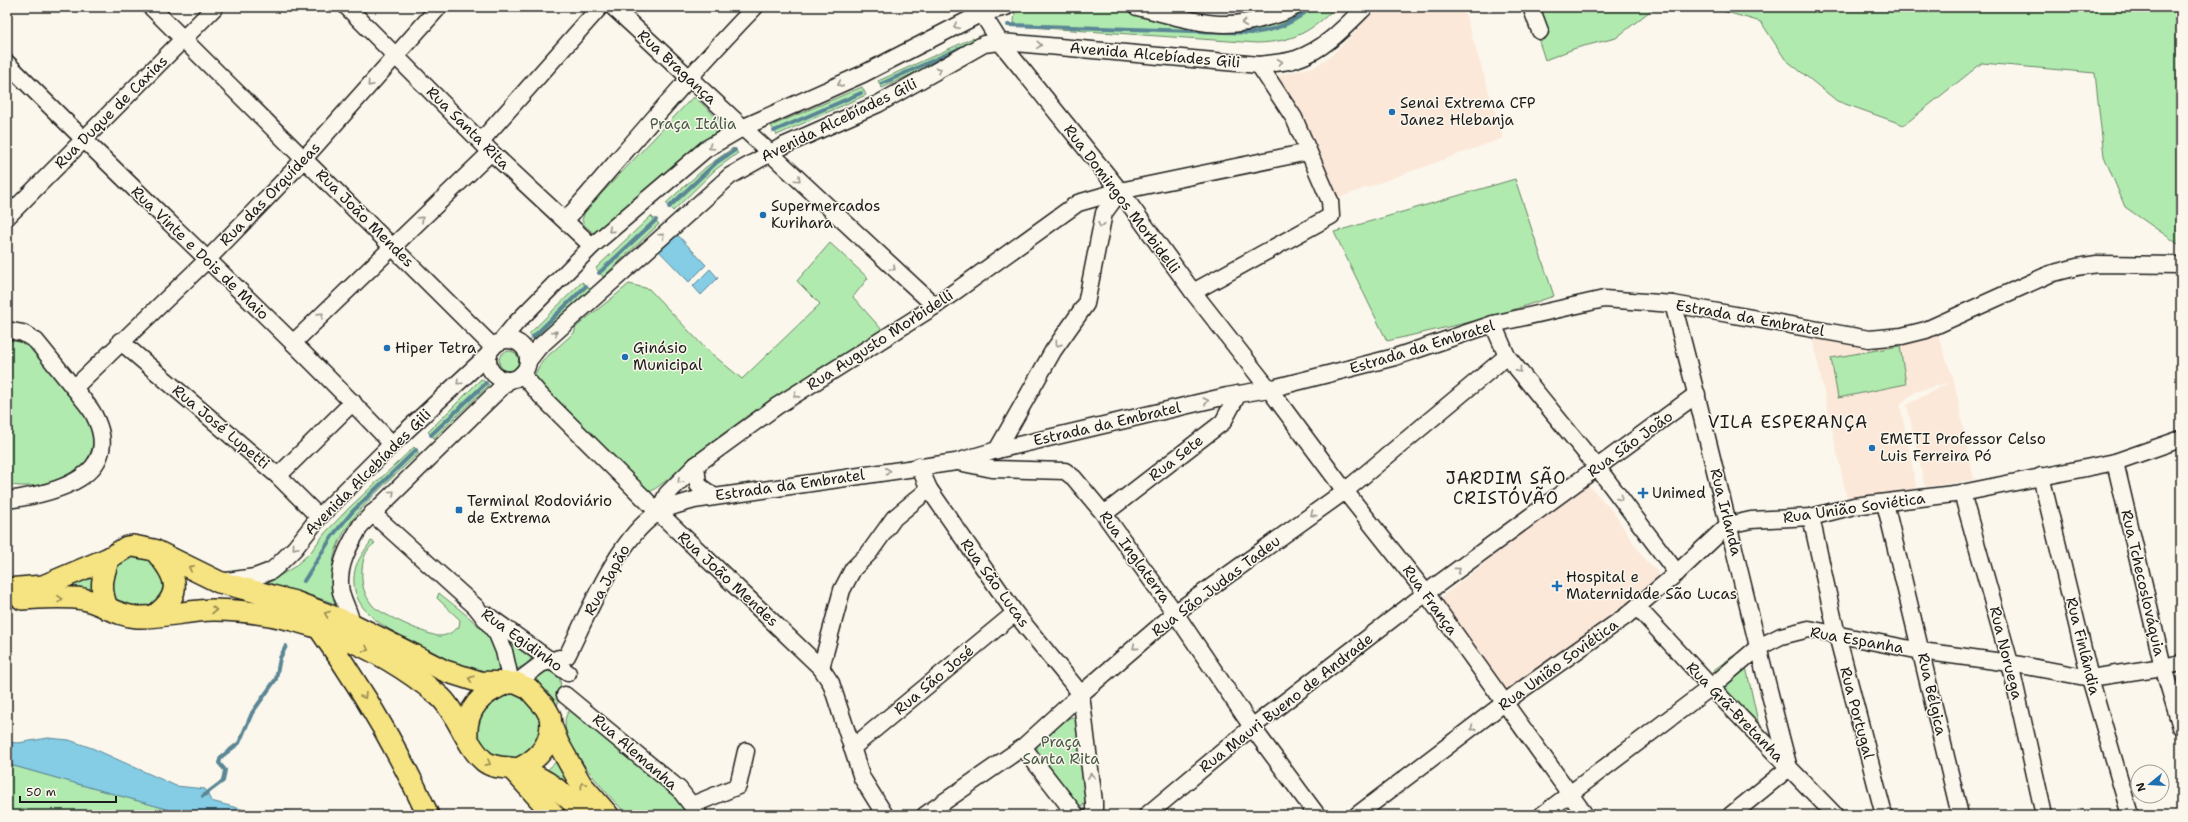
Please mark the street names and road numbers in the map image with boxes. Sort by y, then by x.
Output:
street label: Rua Bragança [633,25,721,109]
street label: Avenida Alcebíades Gili [1069,38,1241,72]
street label: Rua Duque de Caxias [50,51,172,173]
street label: Avenida Alcebíades Gili [758,74,920,166]
street label: Rua Santa Rita [422,82,514,174]
street label: Rua Domingos Morbidelli [1059,120,1185,278]
street label: Rua das Orquídeas [215,138,325,250]
street label: Rua João Mendes [312,165,418,271]
street label: Rua Vinte e Dois de Maio [127,182,273,324]
street label: Rua Augusto Morbidelli [803,285,957,395]
street label: Estrada da Embratel [1674,295,1826,341]
street label: Estrada da Embratel [1347,315,1497,379]
street label: Rua José Lupetti [168,380,274,474]
street label: Estrada da Embratel [1031,397,1183,451]
street label: Avenida Alcebíades Gili [300,404,436,540]
street label: Rua São João [1583,406,1677,482]
street label: Rua Sete [1145,430,1207,486]
street label: Estrada da Embratel [714,465,867,505]
street label: Rua Irlanda [1706,466,1747,558]
street label: Rua União Soviética [1782,488,1927,528]
street label: Rua Inglaterra [1095,507,1176,608]
street label: Rua Tchecoslováquia [2116,508,2170,659]
street label: Rua João Mendes [673,527,783,631]
street label: Rua São Judas Tadeu [1147,531,1285,641]
street label: Rua São Lucas [956,535,1034,631]
street label: Rua Japão [579,541,635,619]
street label: Rua França [1398,561,1463,640]
street label: Rua Finlândia [2061,595,2105,698]
street label: Rua Egidinho [477,604,567,676]
street label: Rua Noruega [1985,604,2027,702]
street label: Rua União Soviética [1494,614,1622,715]
street label: Rua Espanha [1809,622,1906,658]
street label: Rua Mauri Bueno de Andrade [1195,629,1377,777]
street label: Rua São José [890,641,978,719]
street label: Rua Bélgica [1913,651,1951,738]
street label: Rua Grã-Bretanha [1682,658,1789,767]
street label: Rua Portugal [1835,665,1879,762]
street label: Rua Alemanha [588,710,682,795]

